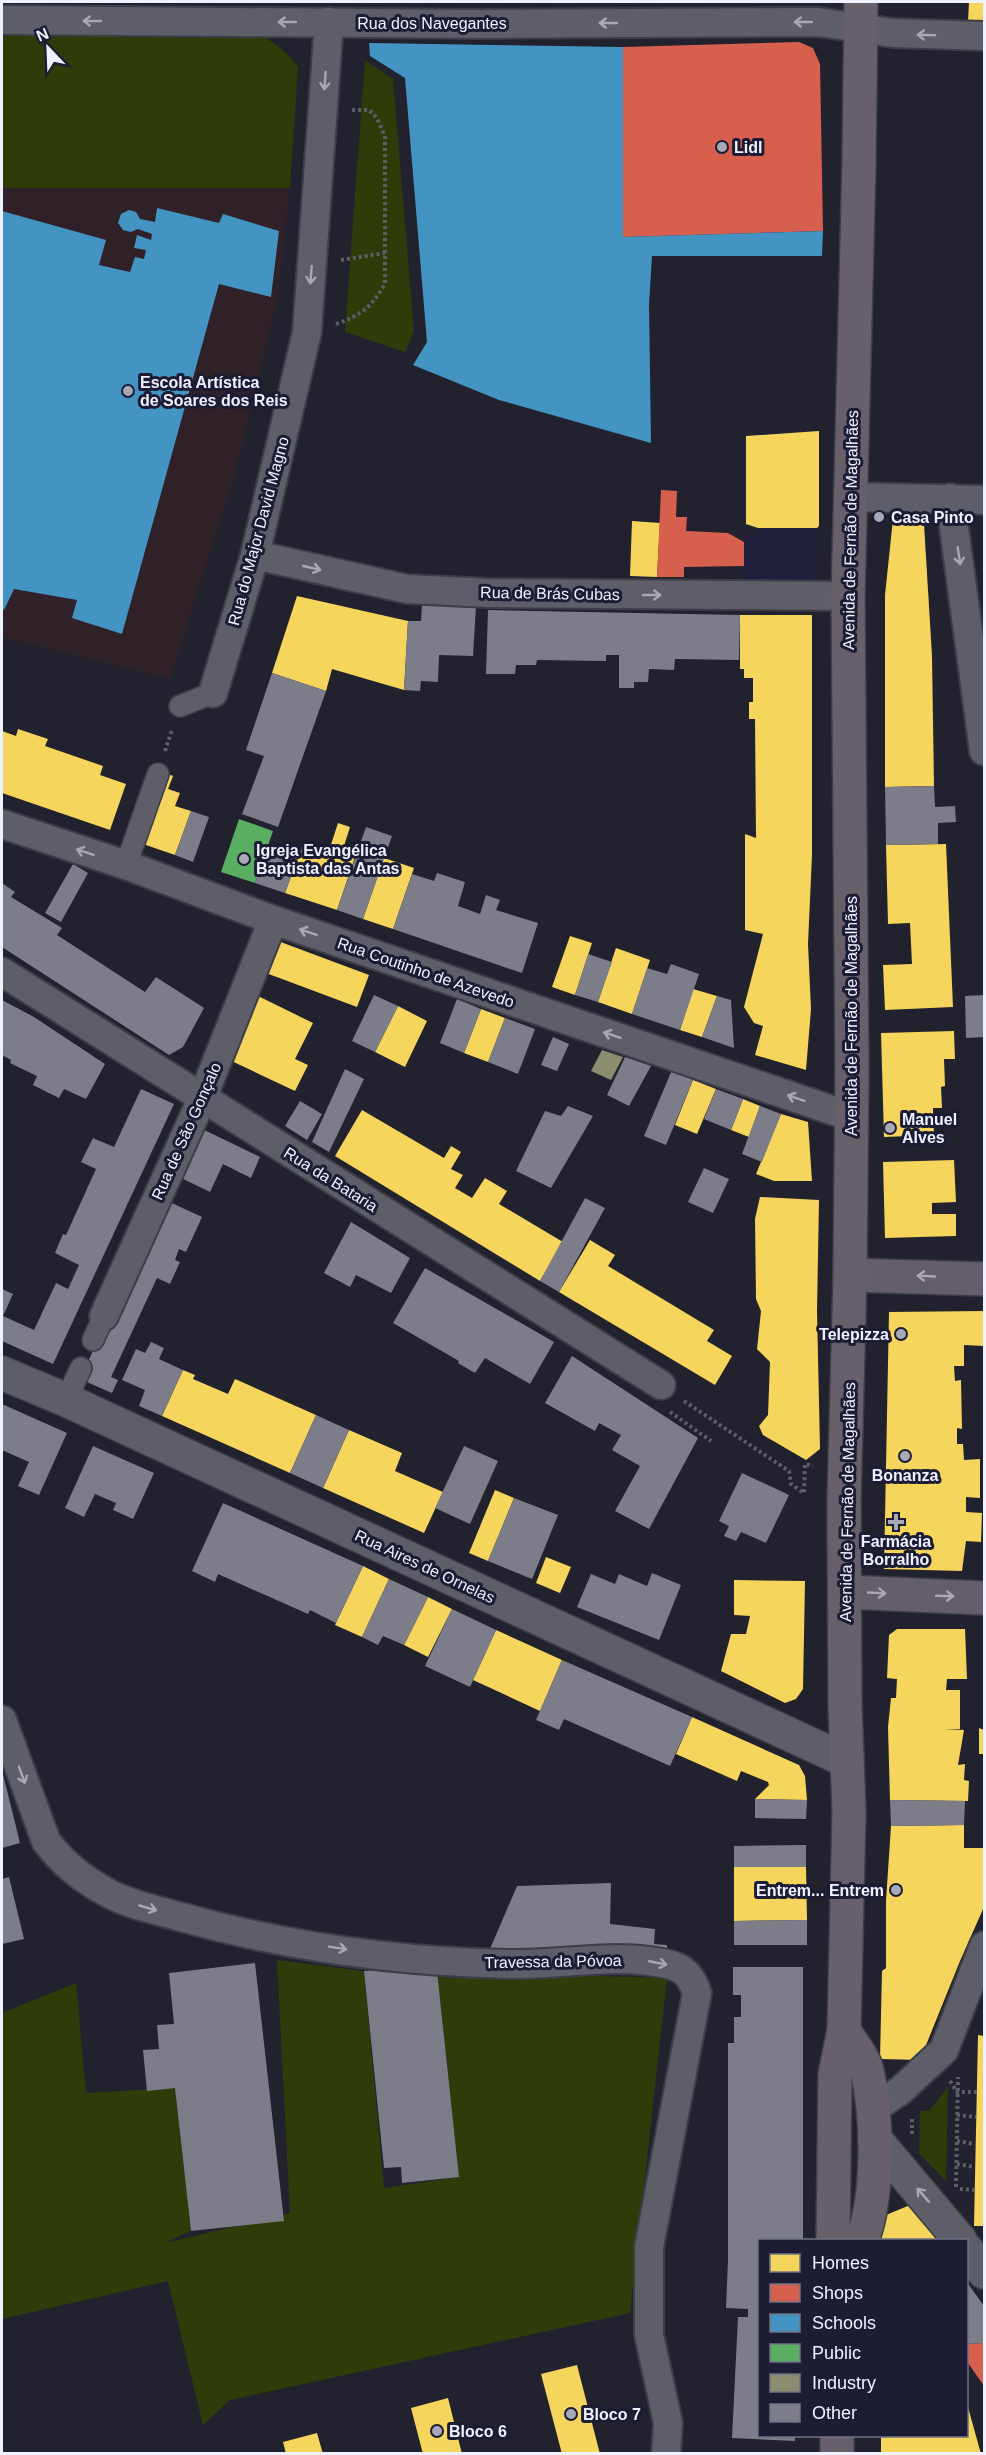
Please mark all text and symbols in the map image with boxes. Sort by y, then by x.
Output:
one-way arrow [83,15,103,27]
street label: Rua dos Navegantes [357,15,507,32]
one-way arrow [278,16,298,28]
one-way arrow [794,16,814,28]
one-way arrow [599,17,619,29]
north arrow [18,18,78,78]
text: N [34,25,51,45]
one-way arrow [917,29,937,40]
one-way arrow [319,70,330,90]
place label: Lidl [734,139,762,156]
marker: Lidl [715,140,729,154]
one-way arrow [306,265,317,285]
place label: Escola Artística de Soares dos Reis [140,374,288,409]
marker: Escola Artística de Soares dos Reis [121,384,135,398]
street label: Avenida de Fernão de Magalhães [840,410,861,650]
street label: Rua do Major David Magno [225,435,292,627]
place label: Casa Pinto [891,509,974,526]
marker: Casa Pinto [872,510,886,524]
one-way arrow [953,545,964,565]
one-way arrow [303,562,322,574]
street label: Rua de Brás Cubas [480,584,620,603]
one-way arrow [641,589,661,601]
place label: Igreja Evangélica Baptista das Antas [256,842,400,877]
one-way arrow [76,845,95,856]
marker: Igreja Evangélica Baptista das Antas [237,852,251,866]
street label: Avenida de Fernão de Magalhães [843,896,860,1136]
one-way arrow [299,925,318,936]
street label: Rua Coutinho de Azevedo [335,934,517,1011]
one-way arrow [603,1029,622,1040]
street label: Rua de São Gonçalo [148,1060,224,1203]
one-way arrow [787,1092,806,1103]
place label: Manuel Alves [902,1111,957,1146]
marker: Manuel Alves [883,1121,897,1135]
street label: Rua da Bataria [281,1144,381,1215]
one-way arrow [917,1271,937,1282]
place label: Telepizza [819,1326,889,1343]
marker: Telepizza [894,1327,908,1341]
street label: Avenida de Fernão de Magalhães [837,1382,858,1622]
marker: Bonanza [898,1449,912,1463]
place label: Bonanza [872,1467,938,1484]
marker: Farmácia Borralho [889,1515,903,1529]
street label: Rua Aires de Ornelas [352,1527,497,1606]
place label: Farmácia Borralho [861,1533,931,1568]
one-way arrow [866,1588,886,1599]
one-way arrow [935,1591,955,1602]
one-way arrow [17,1765,28,1784]
place label: Entrem... Entrem [756,1882,884,1899]
marker: Entrem... Entrem [889,1883,903,1897]
one-way arrow [138,1902,157,1914]
one-way arrow [328,1943,348,1954]
street label: Travessa da Póvoa [484,1952,622,1971]
one-way arrow [648,1958,667,1969]
one-way arrow [916,2188,930,2203]
legend [758,2239,968,2437]
text: Homes [812,2253,869,2273]
text: Shops [812,2283,863,2303]
text: Schools [812,2313,876,2333]
text: Public [812,2343,861,2363]
text: Industry [812,2373,876,2393]
text: Other [812,2403,857,2423]
place label: Bloco 7 [583,2406,641,2423]
marker: Bloco 7 [564,2407,578,2421]
place label: Bloco 6 [449,2423,507,2440]
marker: Bloco 6 [430,2424,444,2438]

